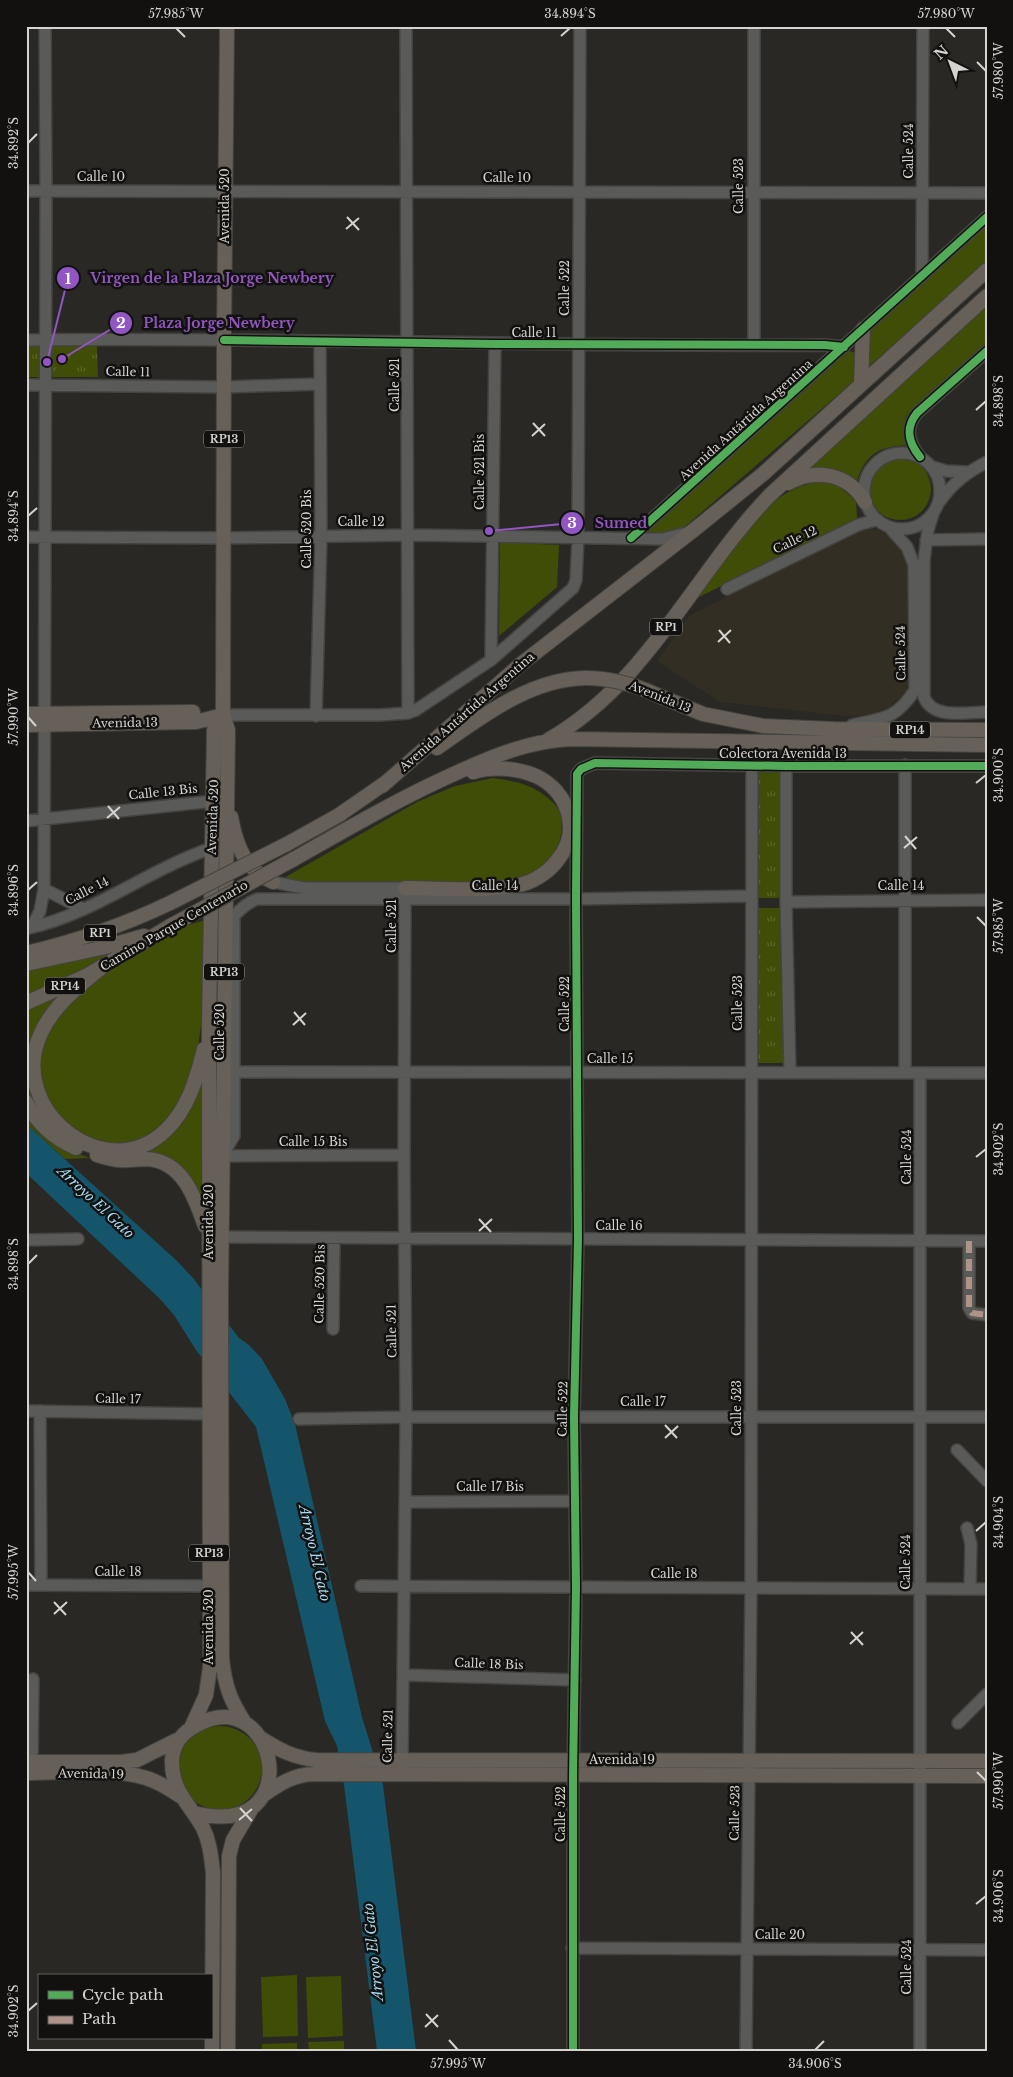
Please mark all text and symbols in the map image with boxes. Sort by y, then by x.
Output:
text: 57.985°W [148,6,205,21]
text: 34.894°S [544,6,596,21]
text: 57.980°W [917,6,975,21]
north arrow [926,38,976,88]
text: N [930,41,952,63]
text: 57.980°W [991,42,1006,100]
text: 34.892°S [6,117,21,169]
street label: Calle 524 [901,123,916,179]
street label: Calle 523 [731,158,746,214]
street label: Avenida 520 [217,168,232,245]
street label: Calle 10 [77,169,125,184]
street label: Calle 10 [483,170,531,185]
street label: Calle 522 [557,260,572,316]
callout: Virgen de la Plaza Jorge Newbery [55,264,344,293]
text: 1 [65,269,72,288]
text: Virgen de la Plaza Jorge Newbery [89,269,335,287]
callout: Plaza Jorge Newbery [108,309,305,338]
text: 2 [116,313,126,332]
text: Plaza Jorge Newbery [143,314,296,332]
street label: Calle 11 [511,325,557,340]
street label: Avenida Antártida Argentina [675,356,816,484]
street label: Calle 521 [387,358,402,412]
street label: Calle 11 [105,364,151,379]
text: 34.898°S [991,375,1006,427]
road number: RP13 [204,430,244,448]
street label: Calle 521 Bis [472,434,487,510]
street label: Calle 520 Bis [299,489,314,569]
text: 34.894°S [6,490,21,542]
callout: Sumed [560,509,657,538]
text: 3 [567,513,577,532]
street label: Calle 12 [337,514,385,529]
text: Sumed [595,514,648,532]
street label: Calle 12 [770,522,819,557]
road number: RP1 [650,618,682,636]
street label: Calle 524 [893,625,908,681]
street label: Avenida Antártida Argentina [395,649,537,775]
street label: Avenida 13 [626,677,693,716]
text: 57.990°W [6,687,21,746]
street label: Avenida 13 [91,714,158,731]
road number: RP14 [890,722,930,738]
street label: Colectora Avenida 13 [719,746,847,761]
text: 34.900°S [991,748,1006,802]
street label: Avenida 520 [204,779,221,856]
street label: Calle 13 Bis [128,780,198,803]
text: 34.896°S [6,864,21,916]
street label: Calle 14 [63,873,111,908]
street label: Camino Parque Centenario [97,877,250,974]
street label: Calle 14 [472,878,518,893]
street label: Calle 14 [878,878,924,893]
text: 57.985°W [991,897,1006,954]
street label: Calle 521 [384,899,399,953]
road number: RP1 [84,924,116,941]
road number: RP13 [204,964,244,980]
street label: Calle 523 [730,975,745,1031]
street label: Calle 522 [557,976,572,1032]
road number: RP14 [45,978,85,994]
street label: Calle 520 [212,1003,227,1061]
street label: Calle 15 [587,1051,633,1066]
text: 34.902°S [991,1122,1006,1176]
street label: Calle 524 [899,1129,914,1185]
street label: Calle 15 Bis [279,1134,347,1149]
water label: Arroyo El Gato [52,1161,138,1242]
street label: Avenida 520 [201,1184,216,1261]
street label: Calle 16 [595,1218,643,1233]
text: 34.898°S [6,1238,21,1290]
street label: Calle 520 Bis [311,1244,328,1324]
street label: Calle 521 [384,1304,399,1358]
street label: Calle 523 [729,1380,744,1436]
street label: Calle 522 [555,1381,570,1437]
street label: Calle 17 [95,1391,142,1406]
street label: Calle 17 [620,1394,667,1409]
street label: Calle 17 Bis [456,1479,524,1494]
text: 34.904°S [991,1495,1006,1548]
water label: Arroyo El Gato [295,1501,335,1603]
street label: Calle 524 [898,1534,913,1590]
text: 57.995°W [6,1543,21,1600]
road number: RP13 [189,1545,229,1562]
street label: Calle 18 [94,1564,142,1579]
street label: Calle 18 [650,1566,698,1581]
street label: Avenida 520 [201,1589,216,1666]
street label: Calle 18 Bis [454,1655,524,1672]
street label: Calle 521 [380,1709,395,1763]
text: 57.990°W [991,1751,1006,1810]
street label: Avenida 19 [588,1752,655,1767]
street label: Avenida 19 [57,1765,124,1782]
street label: Calle 523 [727,1785,742,1841]
street label: Calle 522 [553,1786,568,1842]
text: 34.906°S [991,1869,1006,1923]
water label: Arroyo El Gato [359,1902,387,2004]
street label: Calle 20 [755,1927,805,1942]
street label: Calle 524 [899,1939,914,1995]
legend [38,1974,212,2040]
text: 34.902°S [6,1984,21,2038]
text: Cycle path [82,1985,164,2004]
text: Path [82,2009,116,2028]
text: 57.995°W [430,2056,487,2071]
text: 34.906°S [788,2056,842,2071]

